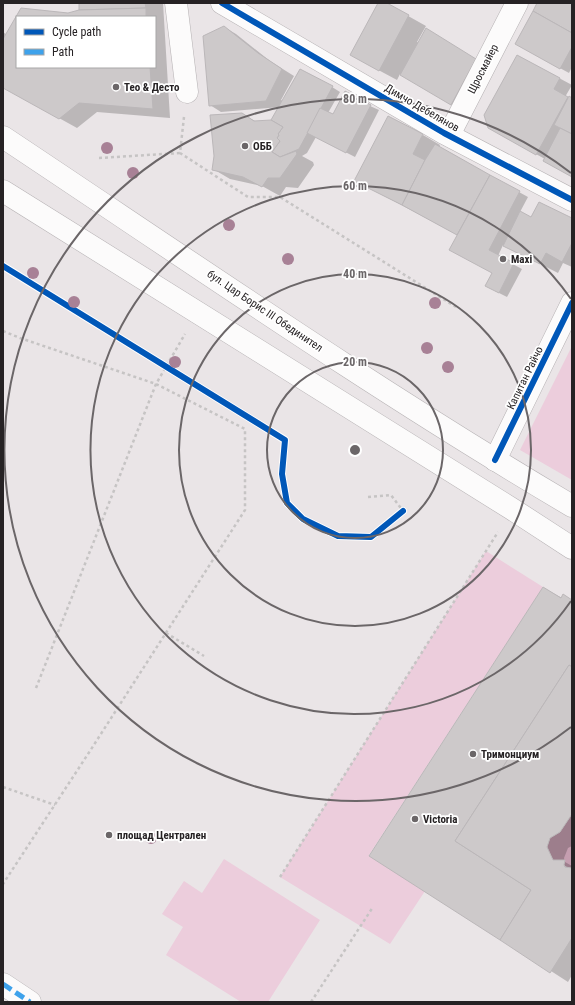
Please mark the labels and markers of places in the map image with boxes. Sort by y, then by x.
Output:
place label: Тео & Десто [124,81,180,94]
marker: Тео & Десто [111,82,121,92]
place label: ОББ [253,140,272,153]
marker: ОББ [240,141,250,151]
place label: Maxi [511,253,532,266]
marker: Maxi [498,254,508,264]
centre of rings [348,443,362,457]
place label: Тримонциум [481,748,539,761]
marker: Тримонциум [468,749,478,759]
place label: Victoria [423,813,457,826]
marker: Victoria [410,814,420,824]
place label: площад Централен [117,829,206,842]
marker: площад Централен [104,830,114,840]

